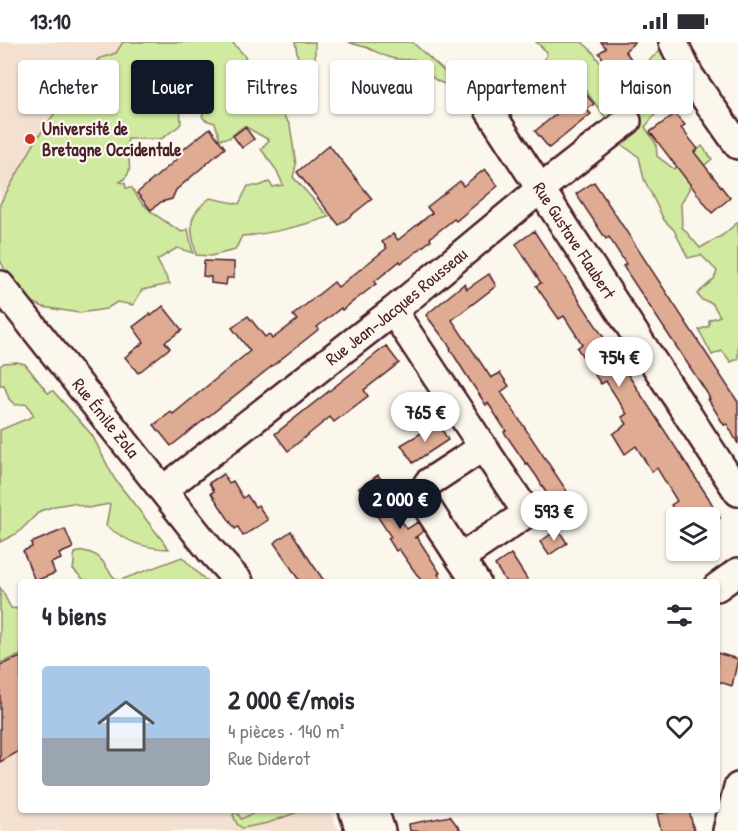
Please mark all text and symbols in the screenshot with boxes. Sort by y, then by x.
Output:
text: 13:10 [30,6,71,36]
chip: Acheter [18,60,119,114]
chip: Louer [131,60,214,114]
chip: Filtres [226,60,318,114]
chip: Nouveau [330,60,434,114]
chip: Appartement [446,60,587,114]
chip: Maison [599,60,693,114]
place label: Université de Bretagne Occidentale [42,116,182,163]
marker: Université de Bretagne Occidentale [23,132,37,146]
street label: Rue Gustave Flaubert [527,177,622,304]
street label: Rue Jean-Jacques Rousseau [320,241,473,371]
pin: 754 € [577,337,661,388]
text: 754 € [599,343,639,370]
street label: Rue Émile Zola [67,373,145,463]
pin: 765 € [383,392,467,443]
text: 765 € [405,398,445,425]
pin: 2 000 € [345,479,455,530]
text: 2 000 € [372,485,428,512]
pin: 593 € [512,491,596,542]
text: 593 € [535,497,573,524]
map controls [666,507,720,561]
button: layers [666,507,720,561]
text: 4 biens [42,598,106,633]
icon: filters [663,599,696,632]
text: 2 000 €/mois [228,682,355,717]
icon: home [90,690,162,762]
icon: heart [663,710,696,743]
text: 4 pièces · 140 m² [228,717,344,744]
text: Rue Diderot [228,744,310,771]

